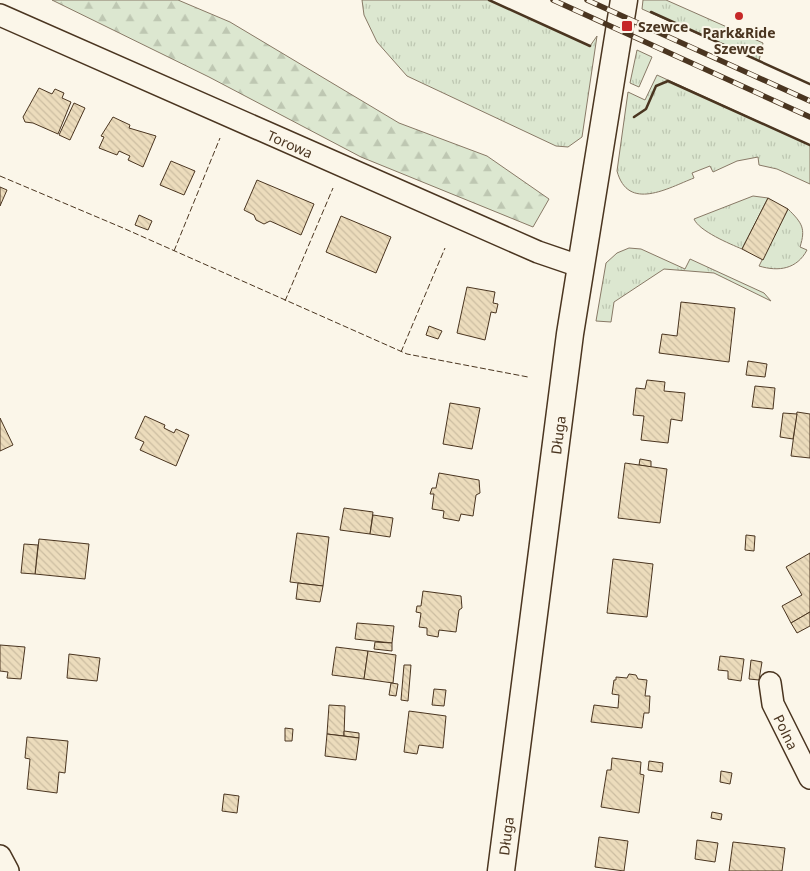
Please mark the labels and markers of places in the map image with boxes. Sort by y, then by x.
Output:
marker: Park&Ride Szewce [733,10,745,22]
place label: Szewce [638,17,688,36]
marker: Szewce [620,19,634,33]
place label: Park&Ride Szewce [702,23,776,58]

